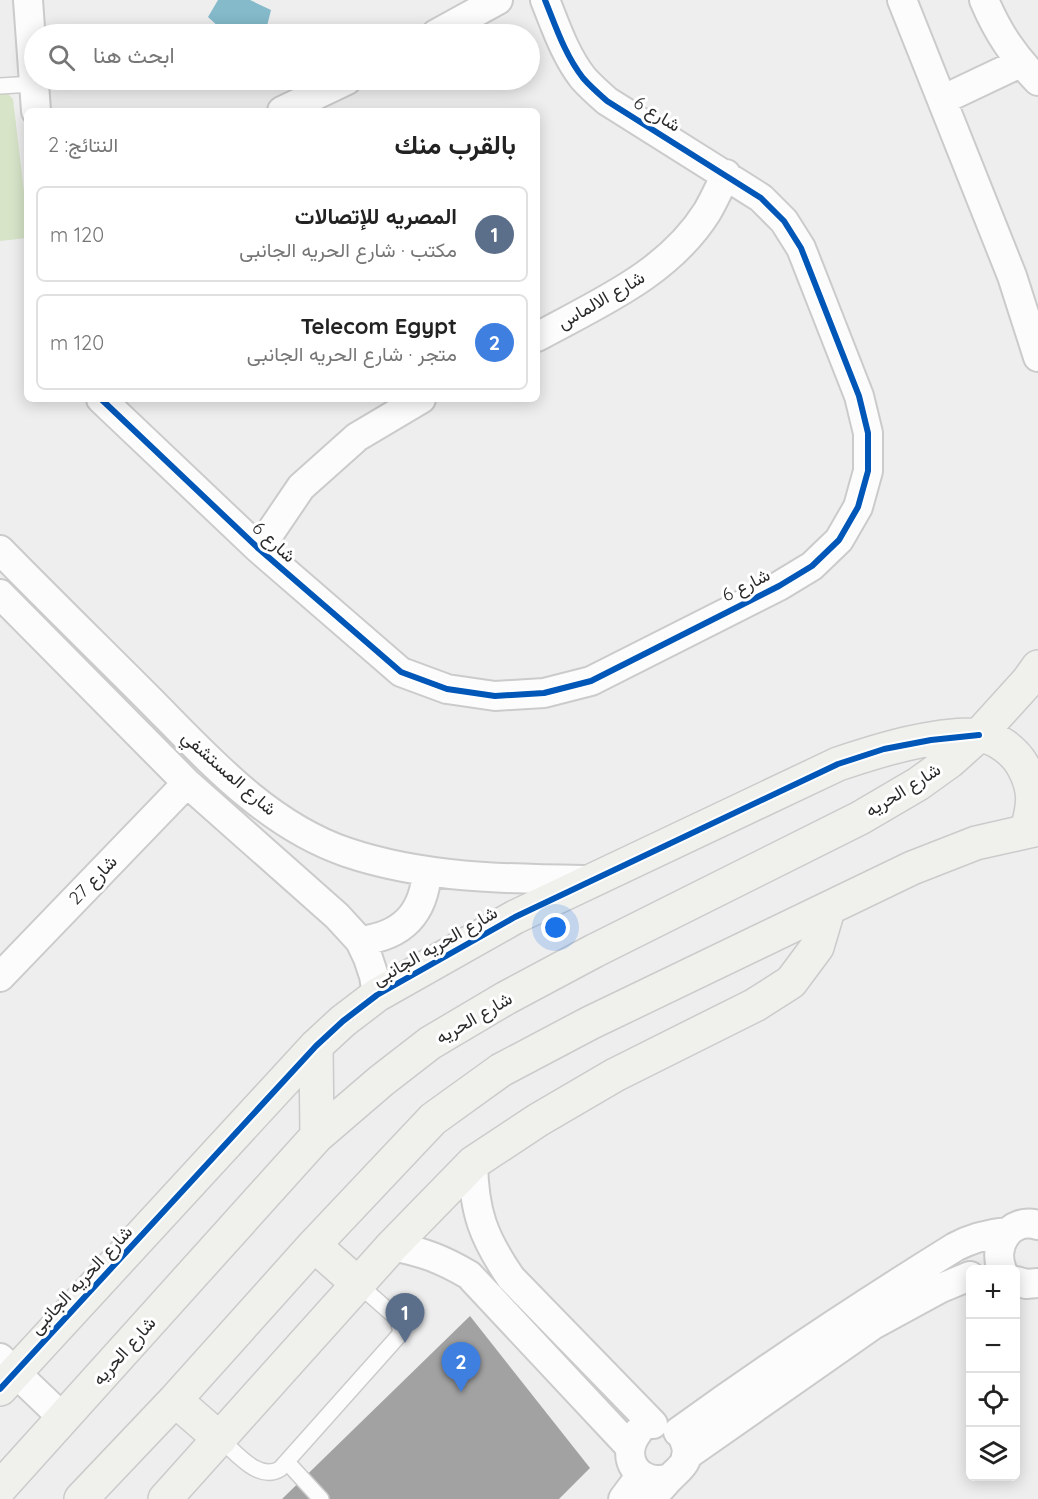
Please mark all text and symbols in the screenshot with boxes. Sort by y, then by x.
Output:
search box [24,24,540,90]
icon: search [45,41,78,74]
text: ابحث هنا [93,41,175,69]
street label: شارع 6 [629,91,685,137]
text: بالقرب منك [395,128,516,161]
text: النتائج: 2 [48,132,118,157]
text: المصريه للإتصالات [295,202,457,230]
text: 120 m [50,222,104,247]
text: 1 [491,222,498,247]
text: مكتب · شارع الحريه الجانبى [239,237,457,262]
street label: شارع الالماس [553,265,649,335]
text: Telecom Egypt [300,312,457,340]
text: 120 m [50,330,104,355]
text: 2 [489,330,500,355]
text: متجر · شارع الحريه الجانبى [247,341,457,366]
street label: شارع 6 [247,516,301,568]
street label: شارع 6 [718,563,774,607]
street label: شارع المستشفي [175,725,282,823]
street label: شارع الحريه [861,757,945,823]
street label: شارع 27 [64,850,122,910]
street label: شارع الحريه الجانبى [368,900,502,992]
your location [541,913,570,942]
street label: شارع الحريه [431,986,517,1050]
street label: شارع الحريه الجانبى [24,1220,138,1340]
map controls [966,1265,1020,1481]
button: + [966,1265,1020,1319]
pin: 1 [386,1294,424,1343]
street label: شارع الحريه [87,1312,161,1390]
button: − [966,1319,1020,1373]
pin: 2 [442,1342,480,1392]
button: locate [966,1373,1020,1427]
button: layers [966,1427,1020,1481]

